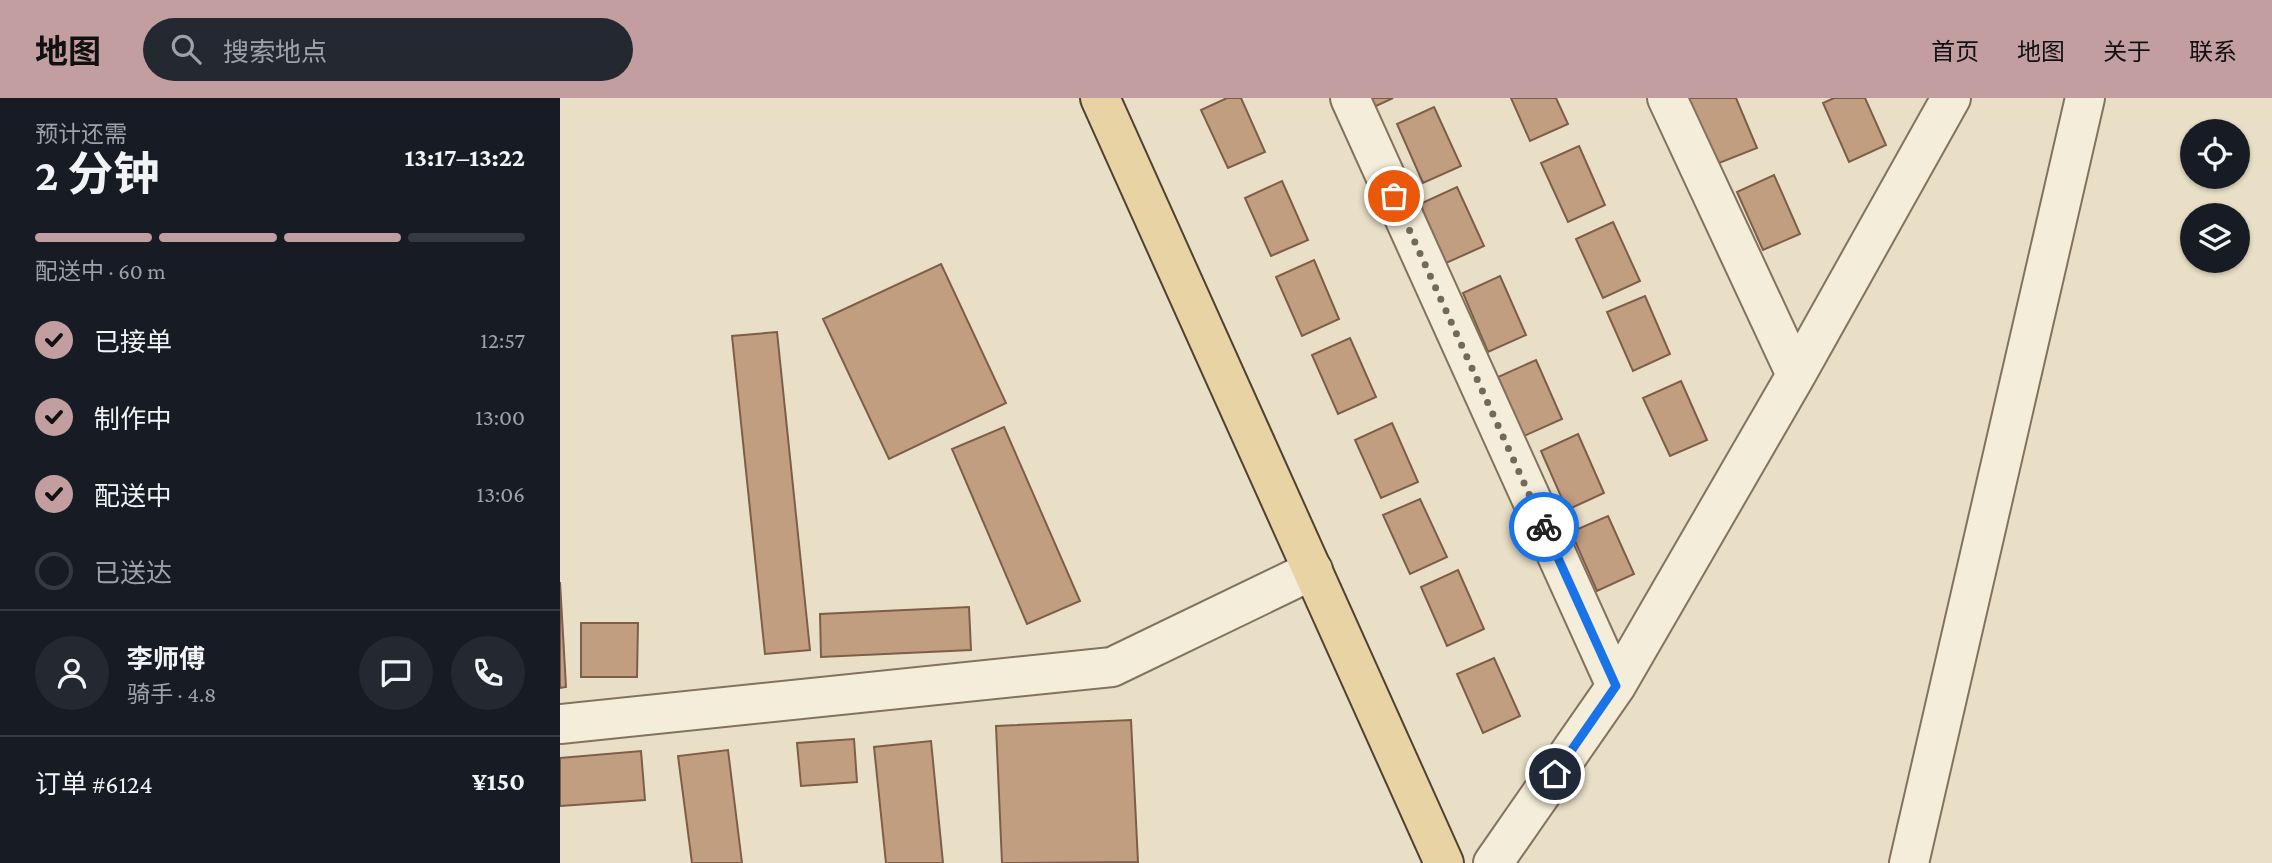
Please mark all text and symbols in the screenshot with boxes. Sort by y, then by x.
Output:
search box [143,18,633,81]
icon: search [167,30,205,68]
text: 地图 [35,33,101,70]
text: 搜索地点 [223,38,327,67]
text: 首页 [1931,38,1979,65]
text: 地图 [2017,38,2065,65]
text: 关于 [2103,38,2151,65]
text: 联系 [2189,38,2237,65]
map controls [2180,119,2250,273]
button: locate [2180,119,2250,189]
text: 预计还需 [35,121,127,147]
text: 13:17–13:22 [405,143,525,172]
text: 2 分钟 [35,149,159,200]
pin [1364,166,1424,226]
icon: bag [1375,177,1413,215]
button: layers [2180,203,2250,273]
text: 配送中 · 60 m [35,258,166,284]
icon: check [35,321,73,359]
text: 12:57 [480,327,525,353]
text: 已接单 [94,328,172,357]
icon: check [35,398,73,436]
text: 13:00 [475,404,525,430]
text: 制作中 [94,405,172,434]
icon: check [35,475,73,513]
text: 13:06 [477,481,525,507]
text: 配送中 [94,482,172,511]
courier [1509,492,1579,562]
icon: bike [1525,508,1563,546]
text: 已送达 [94,559,172,588]
button: person [35,636,109,710]
button: chat [359,636,433,710]
button: phone [451,636,525,710]
text: 李师傅 [127,645,205,674]
text: 骑手 · 4.8 [127,681,216,707]
pin [1525,744,1585,804]
icon: home [1536,755,1574,793]
text: ¥150 [472,767,525,796]
text: 订单 #6124 [35,770,153,799]

